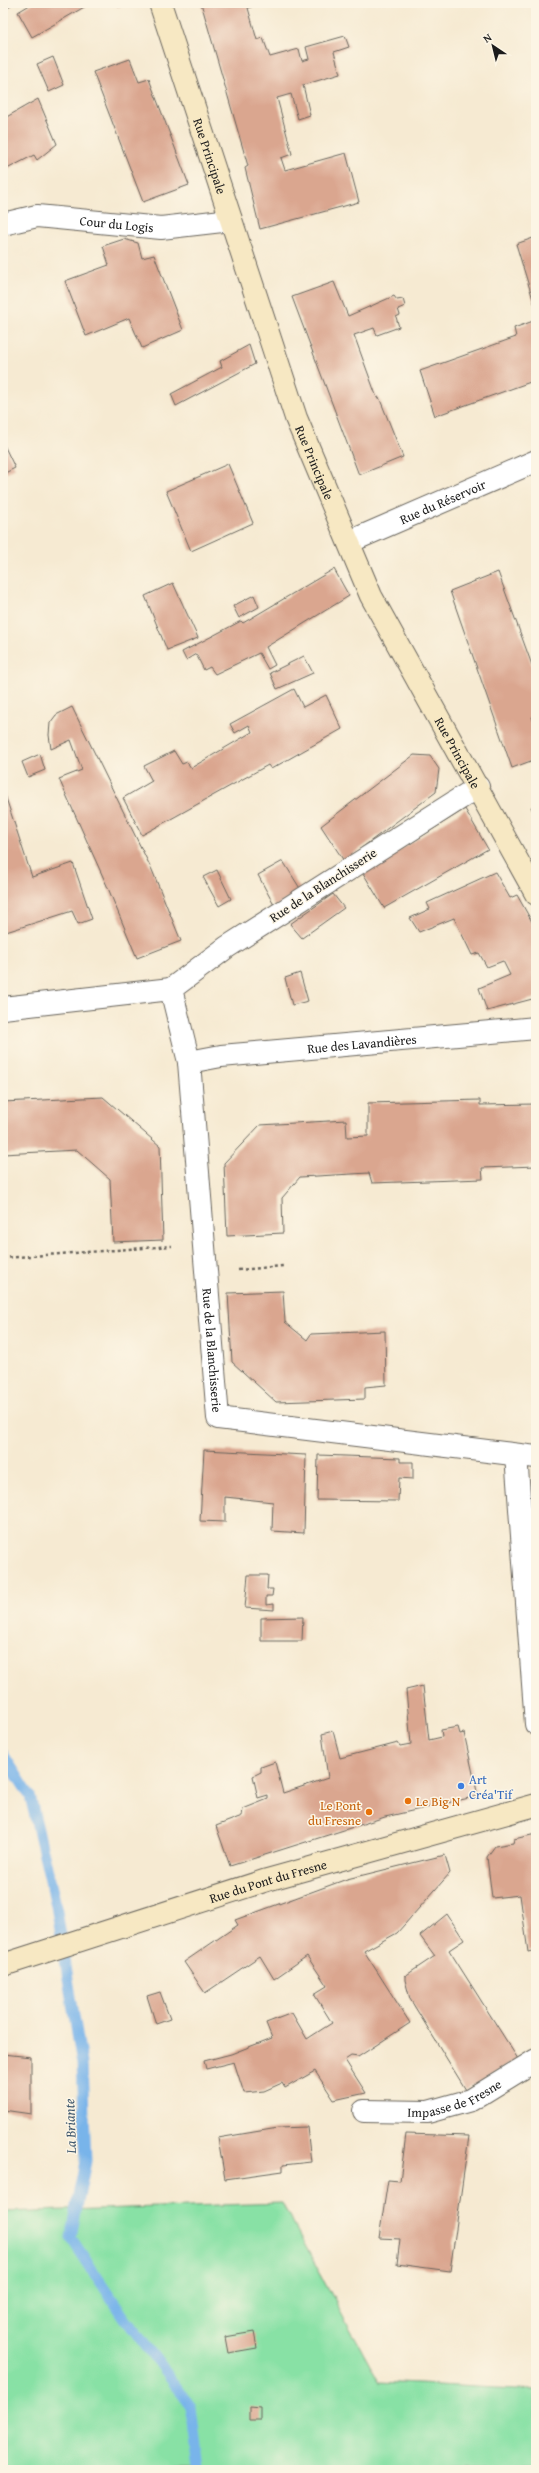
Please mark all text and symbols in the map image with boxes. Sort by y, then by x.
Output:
north arrow [473,26,513,66]
text: N [480,29,495,46]
street label: Rue Principale [189,115,231,197]
street label: Cour du Logis [79,211,155,237]
street label: Rue Principale [291,422,339,503]
street label: Rue du Réservoir [396,474,489,529]
street label: Rue Principale [430,713,485,792]
street label: Rue de la Blanchisserie [266,843,380,927]
street label: Rue des Lavandières [306,1029,417,1058]
street label: Rue de la Blanchisserie [198,1287,227,1413]
place label: Art Créa'Tif [469,1770,514,1804]
marker: Art Créa'Tif [456,1781,466,1791]
place label: Le Big N [416,1792,461,1811]
place label: Le Pont du Fresne [308,1796,361,1830]
marker: Le Big N [403,1796,413,1806]
marker: Le Pont du Fresne [364,1807,374,1817]
street label: Rue du Pont du Fresne [207,1854,329,1908]
street label: Impasse de Fresne [407,2074,505,2122]
water label: La Briante [59,2098,81,2155]

